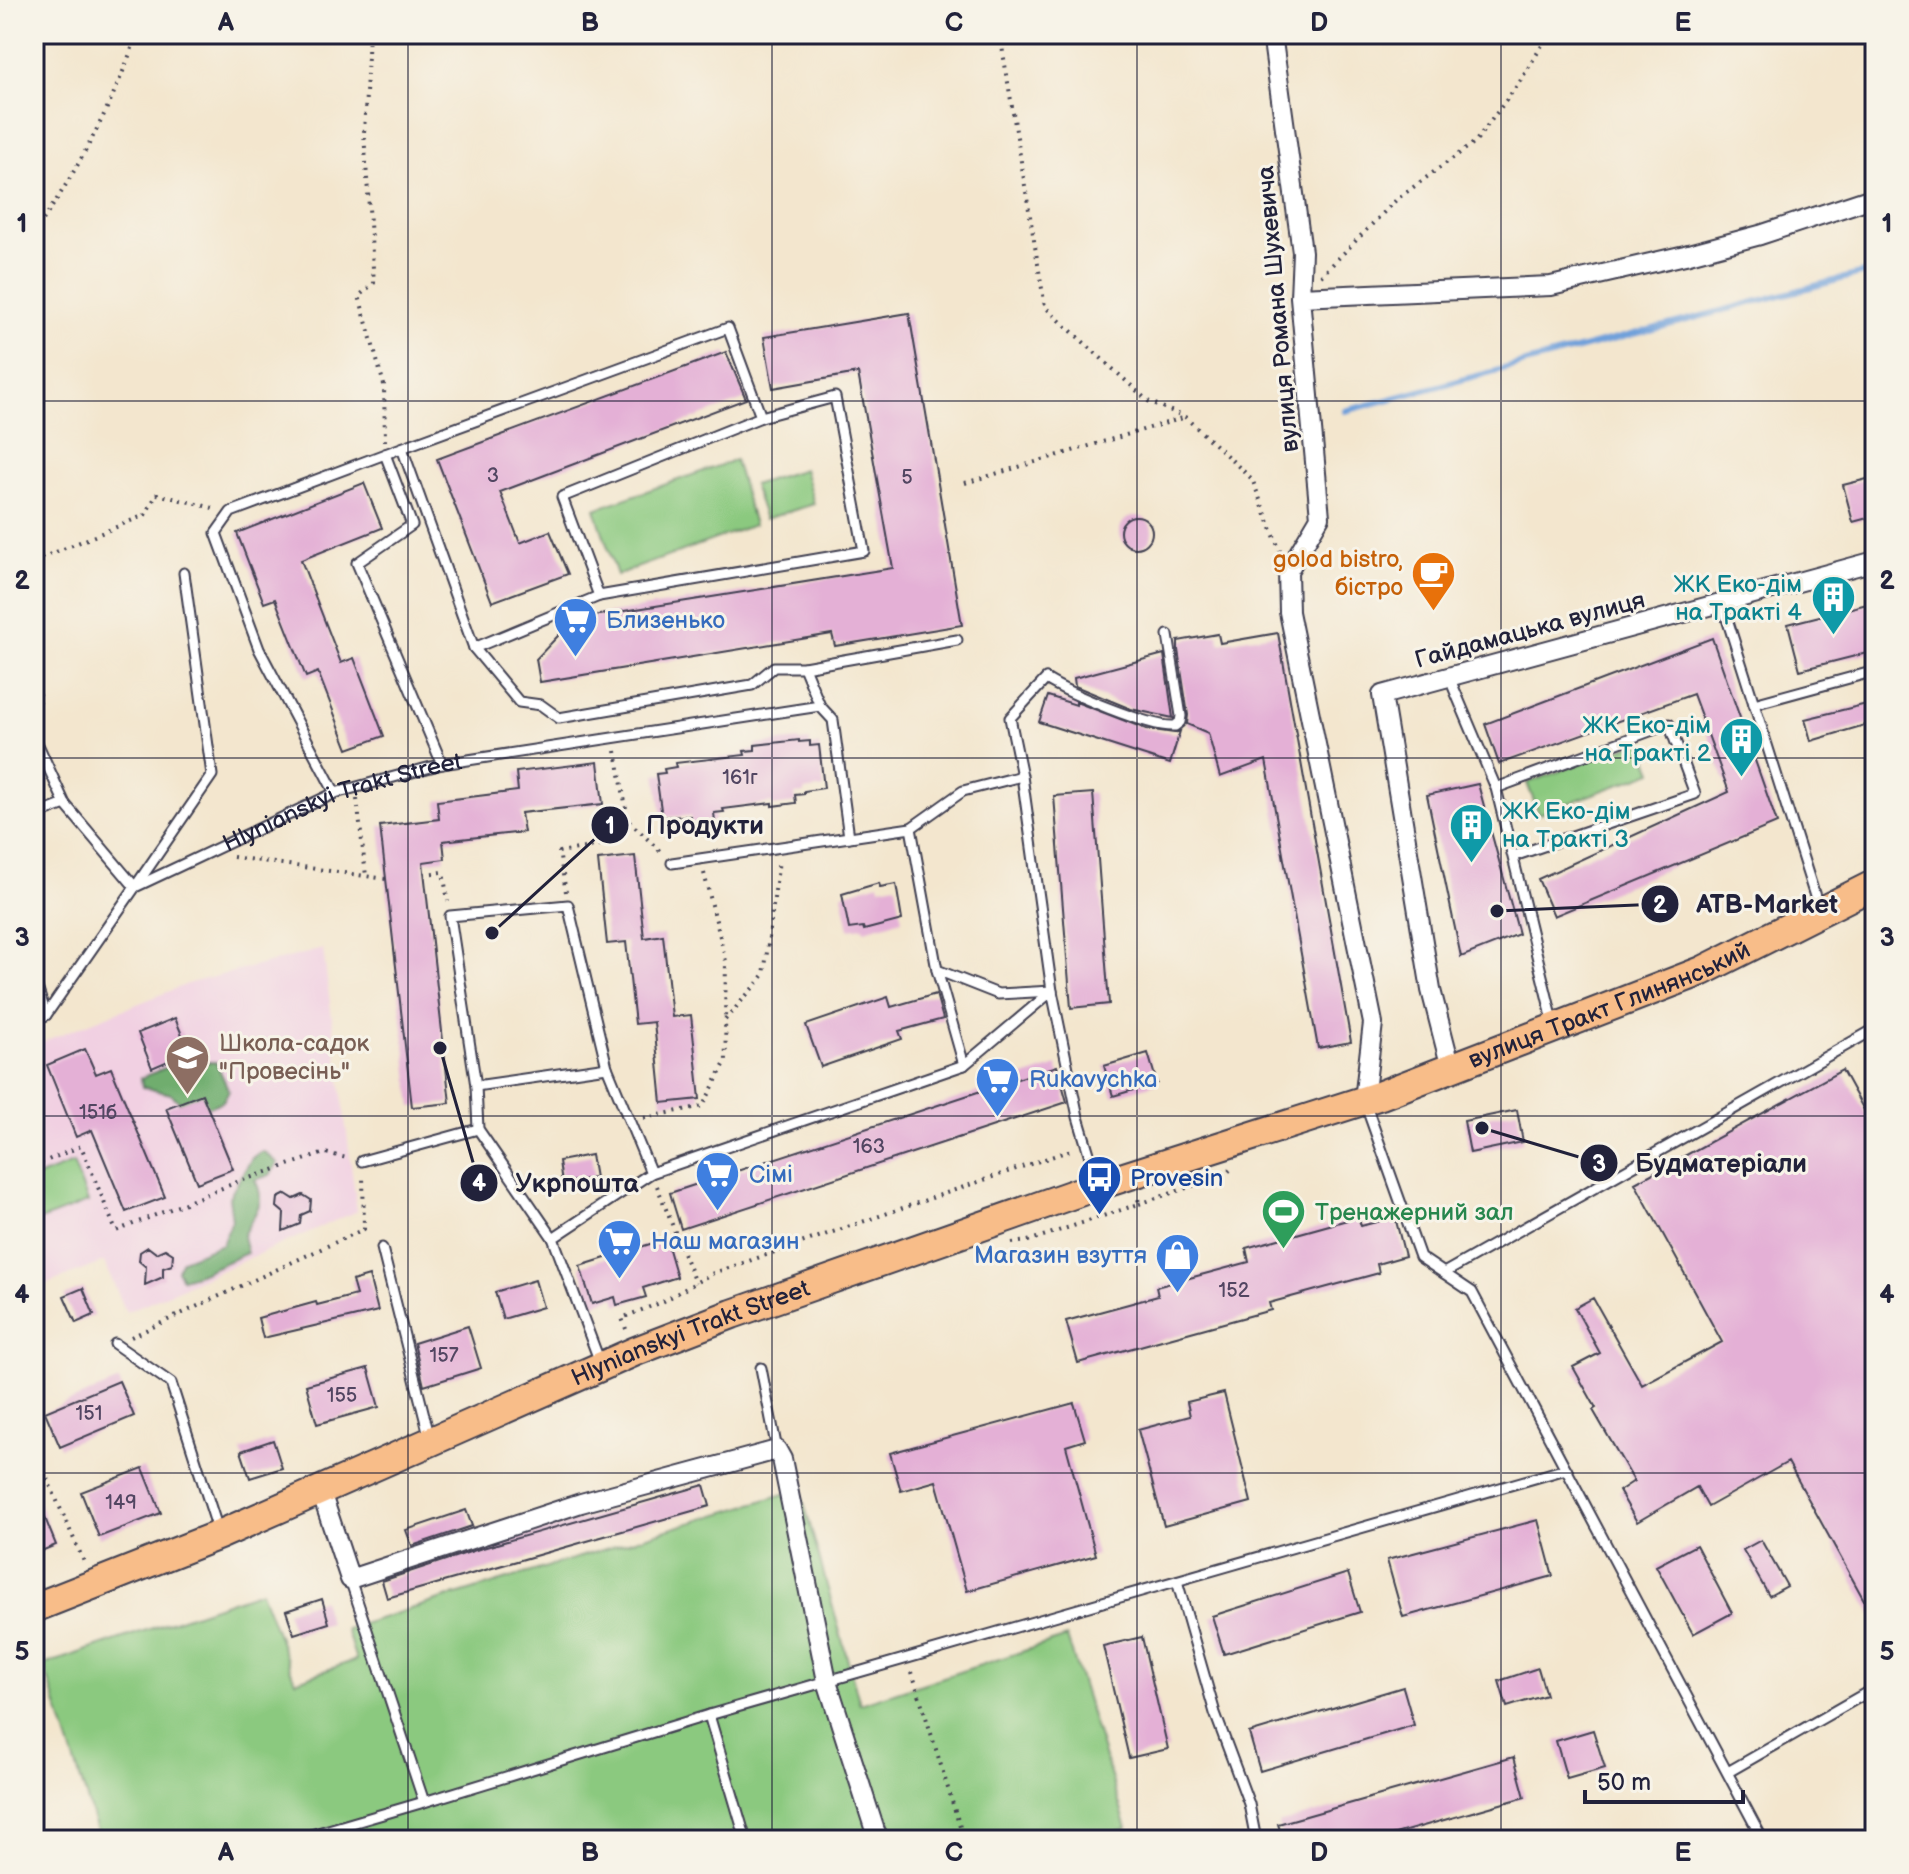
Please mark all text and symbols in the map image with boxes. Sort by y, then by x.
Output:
text: A [217,8,234,39]
text: B [581,8,599,39]
text: C [945,8,963,39]
text: D [1310,8,1328,39]
text: E [1675,8,1692,39]
street label: вулиця Романа Шухевича [1251,164,1305,454]
text: 1 [17,209,27,240]
text: 1 [1882,209,1892,240]
house number: 3 [487,464,499,488]
house number: 5 [901,466,913,490]
place label: golod bistro, бістро [1273,545,1403,602]
cafe icon: golod bistro, бістро [1410,549,1458,612]
text: 2 [14,566,30,597]
text: 2 [1879,566,1895,597]
place label: ЖК Еко-дім на Тракті 4 [1673,570,1802,627]
building icon: ЖК Еко-дім на Тракті 4 [1809,574,1857,637]
street label: Гайдамацька вулиця [1412,585,1648,675]
supermarket icon: Близенько [551,596,599,659]
place label: Близенько [606,606,725,635]
place label: ЖК Еко-дім на Тракті 2 [1582,711,1711,768]
building icon: ЖК Еко-дім на Тракті 2 [1718,715,1766,778]
street label: Hlynianskyi Trakt Street [218,747,464,858]
house number: 161г [722,766,758,790]
place label: ЖК Еко-дім на Тракті 3 [1502,797,1631,854]
callout: Продукти [590,800,780,850]
building icon: ЖК Еко-дім на Тракті 3 [1447,801,1495,864]
text: Продукти [646,811,764,842]
text: 1 [605,812,615,841]
callout: ATB-Market [1640,879,1854,929]
text: ATB-Market [1695,890,1838,921]
text: 2 [1653,891,1668,920]
text: 3 [14,923,30,954]
text: 3 [1879,923,1895,954]
street label: вулиця Тракт Глинянський [1464,935,1755,1074]
place label: Школа-садок "Провесінь" [219,1029,370,1086]
school or university icon: Школа-садок "Провесінь" [164,1033,212,1096]
supermarket icon: Rukavychka [974,1055,1022,1118]
place label: Rukavychka [1029,1065,1158,1094]
house number: 151б [79,1101,117,1125]
house number: 163 [853,1135,885,1159]
callout: Будматеріали [1579,1138,1823,1188]
text: Будматеріали [1635,1149,1807,1180]
supermarket icon: Сімі [694,1150,742,1213]
text: 3 [1592,1150,1606,1179]
bus stop icon: Provesin [1075,1154,1123,1217]
callout: Укрпошта [459,1158,654,1208]
place label: Сімі [749,1160,793,1189]
place label: Provesin [1130,1164,1223,1193]
text: 4 [472,1169,486,1198]
text: Укрпошта [515,1169,639,1200]
sports icon: Тренажерний зал [1260,1188,1308,1251]
place label: Тренажерний зал [1315,1198,1514,1227]
supermarket icon: Наш магазин [596,1217,644,1280]
place label: Наш магазин [651,1227,799,1256]
shop icon: Магазин взуття [1154,1231,1202,1294]
place label: Магазин взуття [974,1241,1147,1270]
street label: Hlynianskyi Trakt Street [567,1273,814,1392]
house number: 152 [1219,1279,1250,1303]
text: 4 [14,1280,30,1311]
text: 4 [1879,1280,1895,1311]
house number: 157 [429,1344,459,1368]
house number: 155 [327,1384,357,1408]
house number: 151 [76,1402,102,1426]
house number: 149 [105,1491,137,1515]
text: 5 [14,1637,30,1668]
text: 5 [1879,1637,1895,1668]
scale bar [1585,1754,1743,1804]
text: 50 m [1597,1768,1651,1797]
text: A [217,1838,234,1869]
text: B [581,1838,599,1869]
text: C [945,1838,963,1869]
text: D [1310,1838,1328,1869]
text: E [1675,1838,1692,1869]

